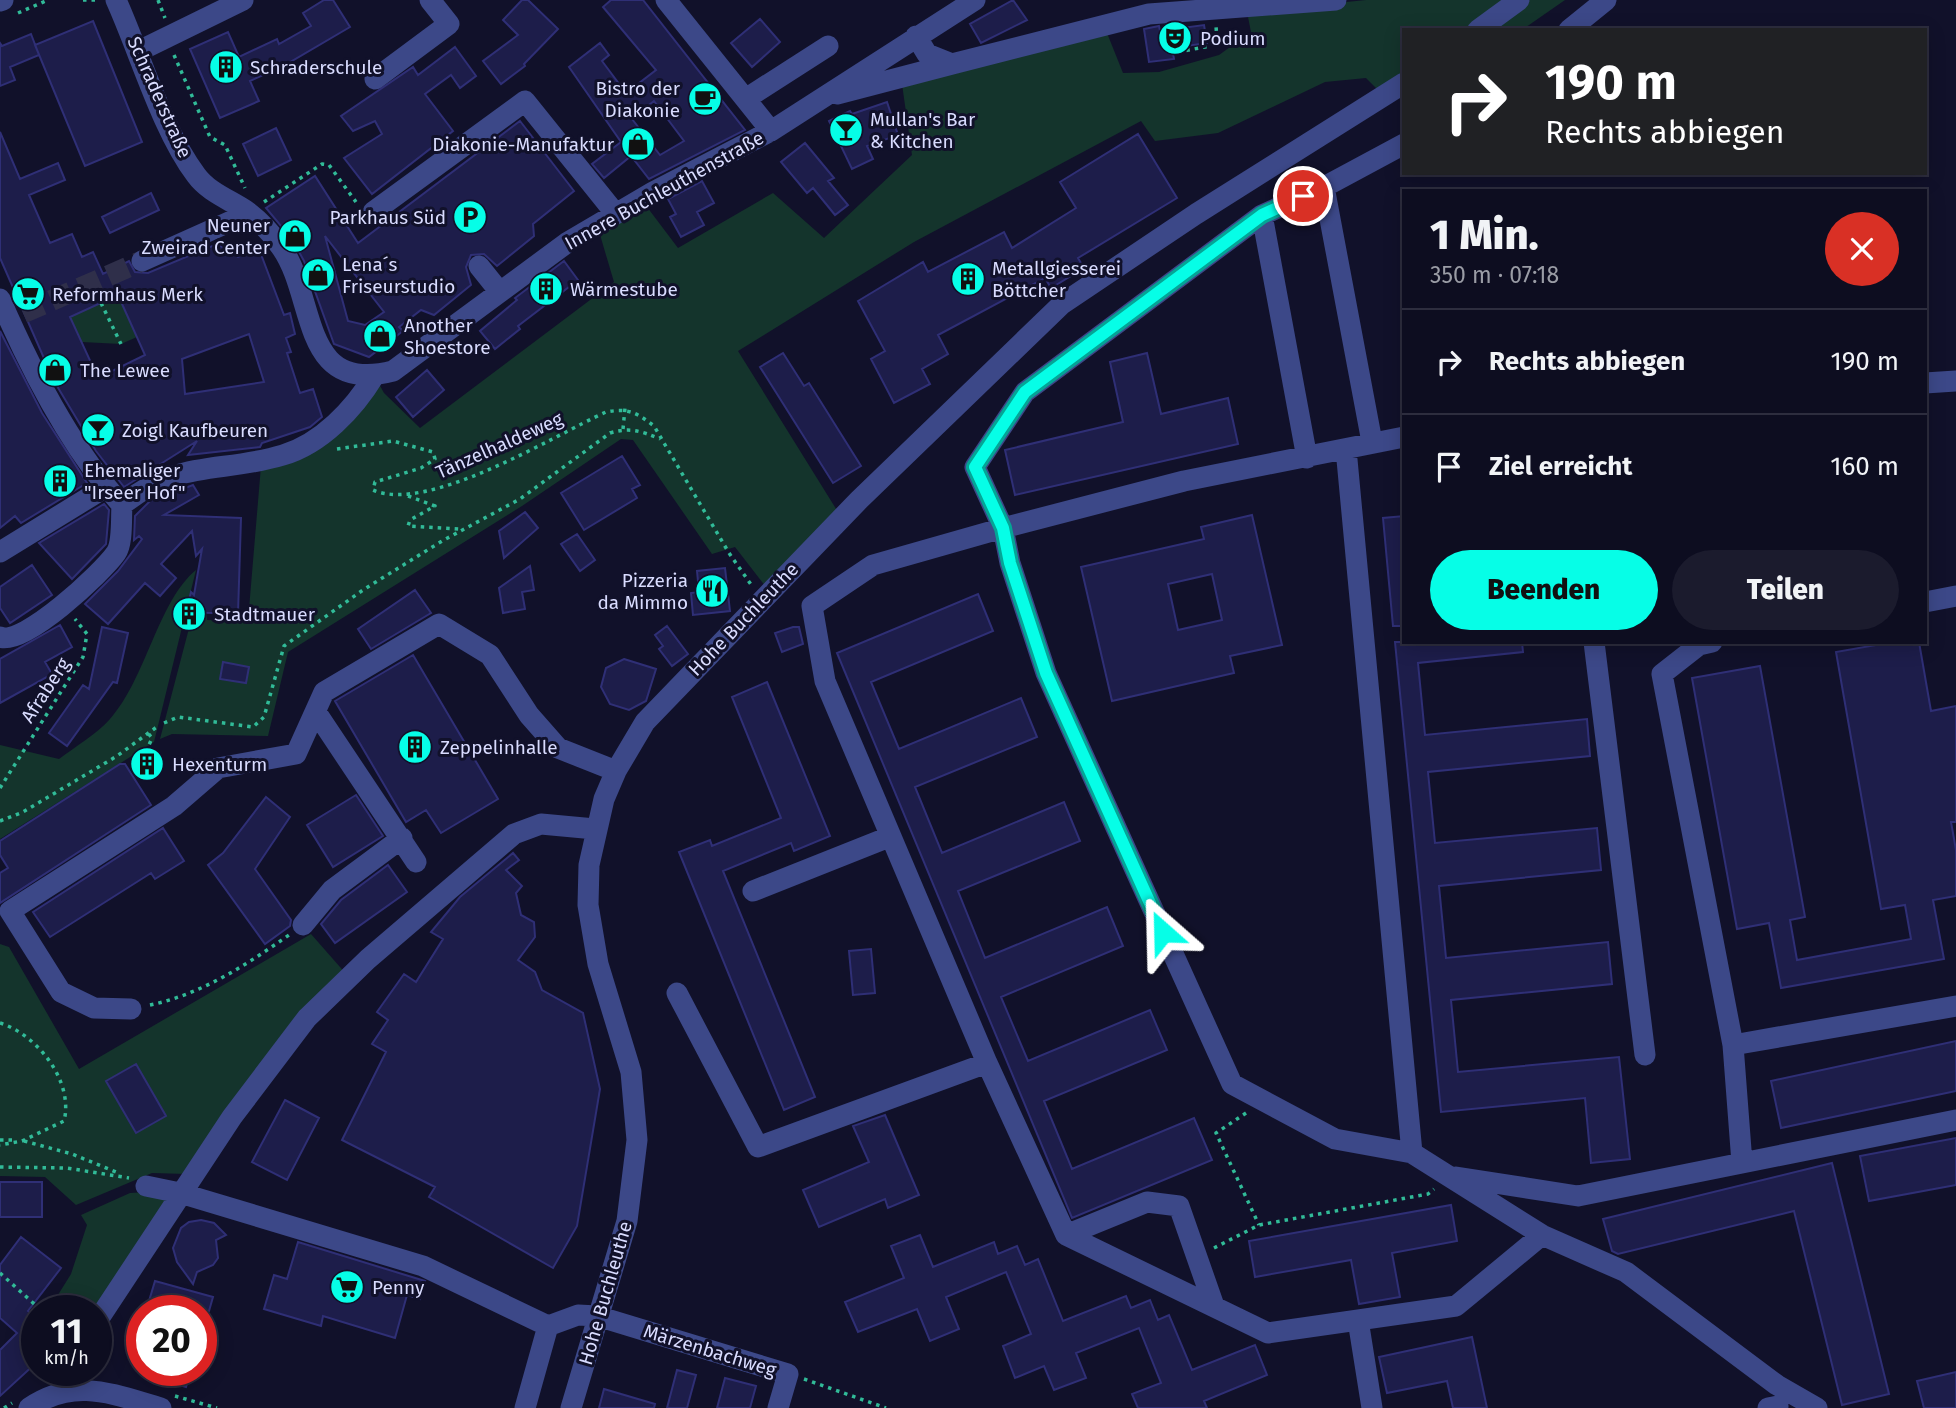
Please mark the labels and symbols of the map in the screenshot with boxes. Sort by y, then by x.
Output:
theatre icon: Podium [1156,19,1194,57]
place label: Podium [1200,27,1266,50]
street label: Schraderstraße [122,33,197,162]
building icon: Schraderschule [207,48,245,86]
place label: Schraderschule [250,56,382,79]
place label: Bistro der Diakonie [595,77,681,122]
cafe icon: Bistro der Diakonie [686,80,724,118]
place label: Mullan's Bar & Kitchen [870,108,976,153]
bar icon: Mullan's Bar & Kitchen [827,111,865,149]
shop icon: Diakonie-Manufaktur [619,125,657,163]
street label: Innere Buchleuthenstraße [561,126,768,255]
place label: Diakonie-Manufaktur [432,133,615,156]
pin [1273,166,1333,226]
parking icon: Parkhaus Süd [451,198,489,236]
place label: Parkhaus Süd [329,206,446,229]
place label: Neuner Zweirad Center [142,214,271,259]
shop icon: Neuner Zweirad Center [276,217,314,255]
place label: Lena´s Friseurstudio [342,253,455,298]
shop icon: Lena´s Friseurstudio [299,256,337,294]
place label: Metallgiesserei Böttcher [992,257,1121,302]
building icon: Metallgiesserei Böttcher [949,260,987,298]
building icon: Wärmestube [527,270,565,308]
supermarket icon: Reformhaus Merk [9,275,47,313]
place label: Wärmestube [570,278,678,301]
place label: Reformhaus Merk [52,283,203,306]
place label: Another Shoestore [404,314,491,359]
shop icon: Another Shoestore [361,317,399,355]
shop icon: The Lewee [36,351,74,389]
place label: The Lewee [80,359,170,382]
street label: Tänzelhaldeweg [432,407,566,484]
bar icon: Zoigl Kaufbeuren [79,411,117,449]
place label: Zoigl Kaufbeuren [122,419,268,442]
place label: Ehemaliger "Irseer Hof" [84,459,185,504]
building icon: Ehemaliger "Irseer Hof" [41,462,79,500]
street label: Hohe Buchleuthe [683,558,803,681]
place label: Pizzeria da Mimmo [597,569,688,614]
restaurant icon: Pizzeria da Mimmo [693,572,731,610]
building icon: Stadtmauer [170,595,208,633]
place label: Stadtmauer [214,603,316,626]
street label: Afraberg [16,653,75,727]
building icon: Zeppelinhalle [396,728,434,766]
place label: Zeppelinhalle [440,736,558,759]
building icon: Hexenturm [128,745,166,783]
place label: Hexenturm [172,753,267,776]
position arrow [1126,895,1200,969]
street label: Hohe Buchleuthe [574,1219,637,1368]
supermarket icon: Penny [328,1268,366,1306]
place label: Penny [372,1276,425,1299]
speed limit sign: 20 [126,1295,217,1386]
street label: Märzenbachweg [641,1319,779,1382]

